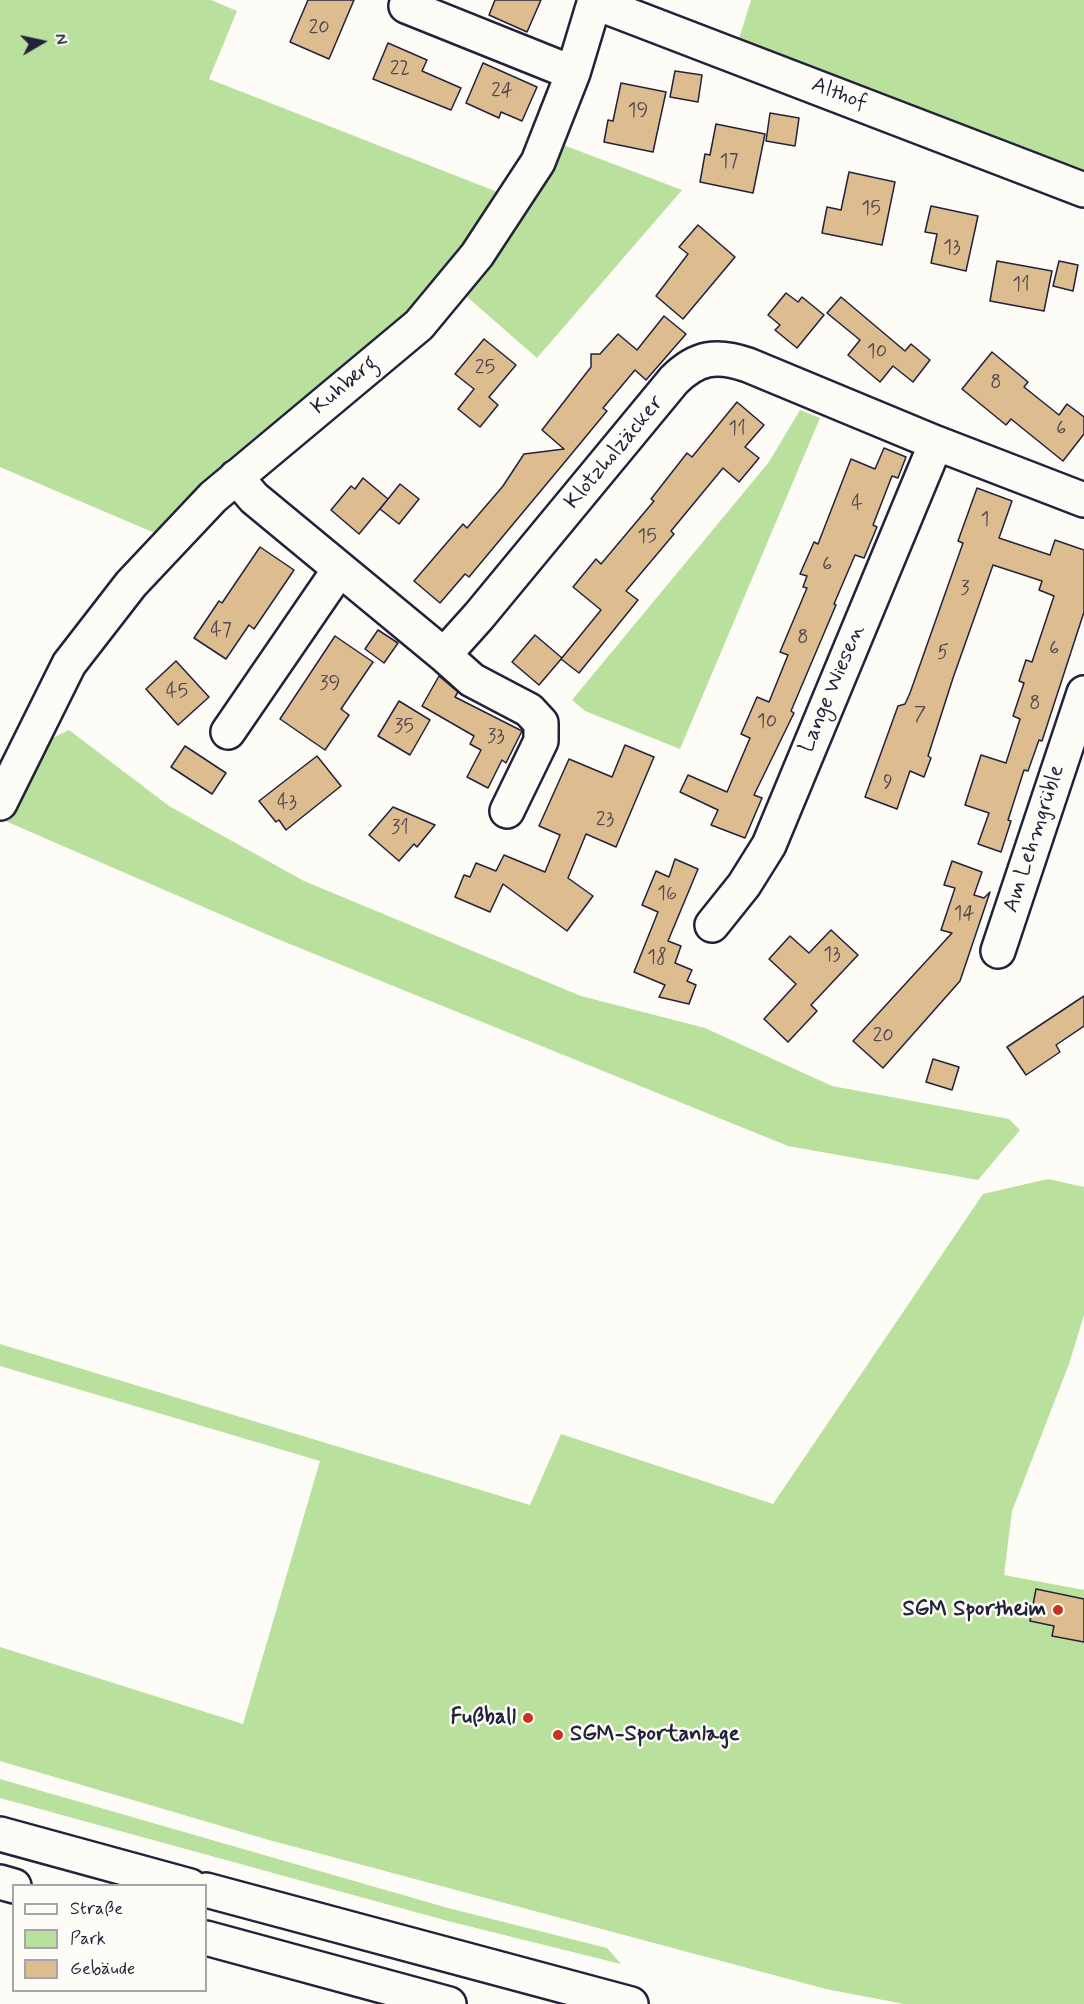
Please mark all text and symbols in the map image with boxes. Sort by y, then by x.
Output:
north arrow [12,12,72,72]
house number: 20 [308,17,330,41]
text: N [49,32,71,46]
house number: 22 [390,58,410,82]
street label: Althof [808,72,870,118]
house number: 24 [491,80,513,104]
house number: 19 [628,100,648,124]
house number: 17 [720,151,738,175]
house number: 15 [861,198,881,222]
house number: 13 [943,237,961,261]
house number: 11 [1012,274,1030,298]
house number: 10 [867,341,887,365]
street label: Kuhberg [307,351,383,421]
house number: 25 [475,357,495,381]
house number: 8 [990,372,1002,396]
street label: Klotzholzäcker [560,391,670,515]
house number: 11 [728,418,746,442]
house number: 6 [1056,418,1066,442]
house number: 4 [851,493,863,517]
house number: 1 [981,509,989,533]
house number: 15 [637,526,657,550]
house number: 6 [822,554,832,578]
house number: 3 [960,578,970,602]
house number: 47 [210,620,232,644]
street label: Lange Wiesen [794,621,872,757]
house number: 8 [797,627,809,651]
house number: 6 [1049,638,1059,662]
house number: 5 [937,642,949,666]
house number: 39 [320,673,340,697]
house number: 45 [166,681,188,705]
house number: 8 [1029,693,1041,717]
house number: 7 [914,704,926,728]
house number: 10 [757,711,777,735]
house number: 35 [394,716,414,740]
house number: 33 [487,726,505,750]
street label: Am Lehmgrüble [999,762,1071,916]
house number: 9 [883,772,893,796]
house number: 43 [277,792,297,816]
house number: 23 [596,809,614,833]
house number: 31 [391,817,409,841]
house number: 16 [657,883,677,907]
house number: 14 [953,903,975,927]
house number: 13 [823,944,841,968]
house number: 18 [647,947,667,971]
house number: 20 [872,1025,894,1049]
place label: SGM Sportheim [903,1597,1046,1623]
marker: SGM Sportheim [1051,1603,1065,1617]
place label: Fußball [450,1705,516,1731]
marker: Fußball [521,1711,535,1725]
place label: SGM-Sportanlage [570,1722,740,1748]
marker: SGM-Sportanlage [551,1728,565,1742]
legend [12,1884,207,1992]
text: Straße [70,1897,123,1921]
text: Park [70,1927,106,1951]
text: Gebäude [70,1957,135,1981]

